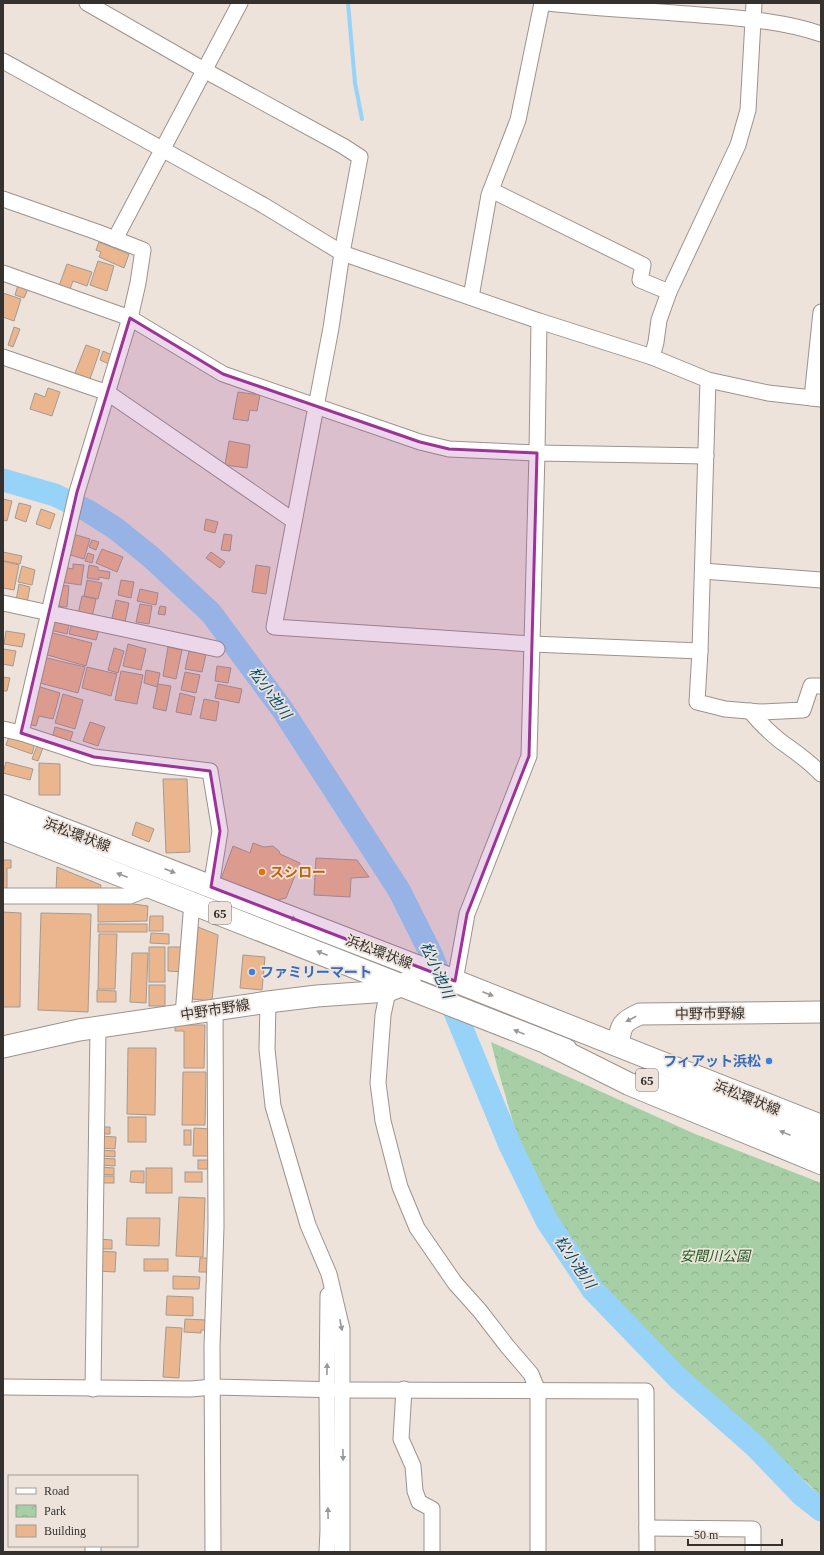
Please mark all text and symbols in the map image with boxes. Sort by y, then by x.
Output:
water label: 松小池川 [246,664,295,724]
street label: 浜松環状線 [42,815,113,855]
place label: スシロー [270,865,326,880]
marker: スシロー [257,867,267,877]
one-way arrow [164,868,176,874]
one-way arrow [116,872,128,878]
road number: 65 [209,902,231,924]
one-way arrow [286,915,298,921]
street label: 浜松環状線 [344,932,415,972]
water label: 松小池川 [417,939,457,1002]
one-way arrow [315,950,327,956]
place label: ファミリーマート [260,965,372,980]
marker: ファミリーマート [247,967,257,977]
one-way arrow [482,992,494,998]
street label: 中野市野線 [179,997,251,1023]
street label: 中野市野線 [675,1006,745,1022]
one-way arrow [625,1015,637,1022]
one-way arrow [513,1028,525,1034]
place label: フィアット浜松 [663,1053,761,1069]
marker: フィアット浜松 [764,1056,774,1066]
road number: 65 [636,1069,658,1091]
street label: 浜松環状線 [712,1077,783,1118]
one-way arrow [778,1129,790,1135]
water label: 松小池川 [552,1233,600,1293]
park label: 安間川公園 [680,1249,752,1264]
one-way arrow [338,1319,344,1331]
one-way arrow [324,1362,330,1375]
one-way arrow [340,1449,346,1462]
legend [8,1475,138,1547]
text: Road [44,1484,69,1498]
text: Park [44,1504,66,1518]
one-way arrow [325,1506,331,1519]
scale bar [688,1521,782,1547]
text: Building [44,1524,86,1538]
text: 50 m [694,1528,719,1542]

